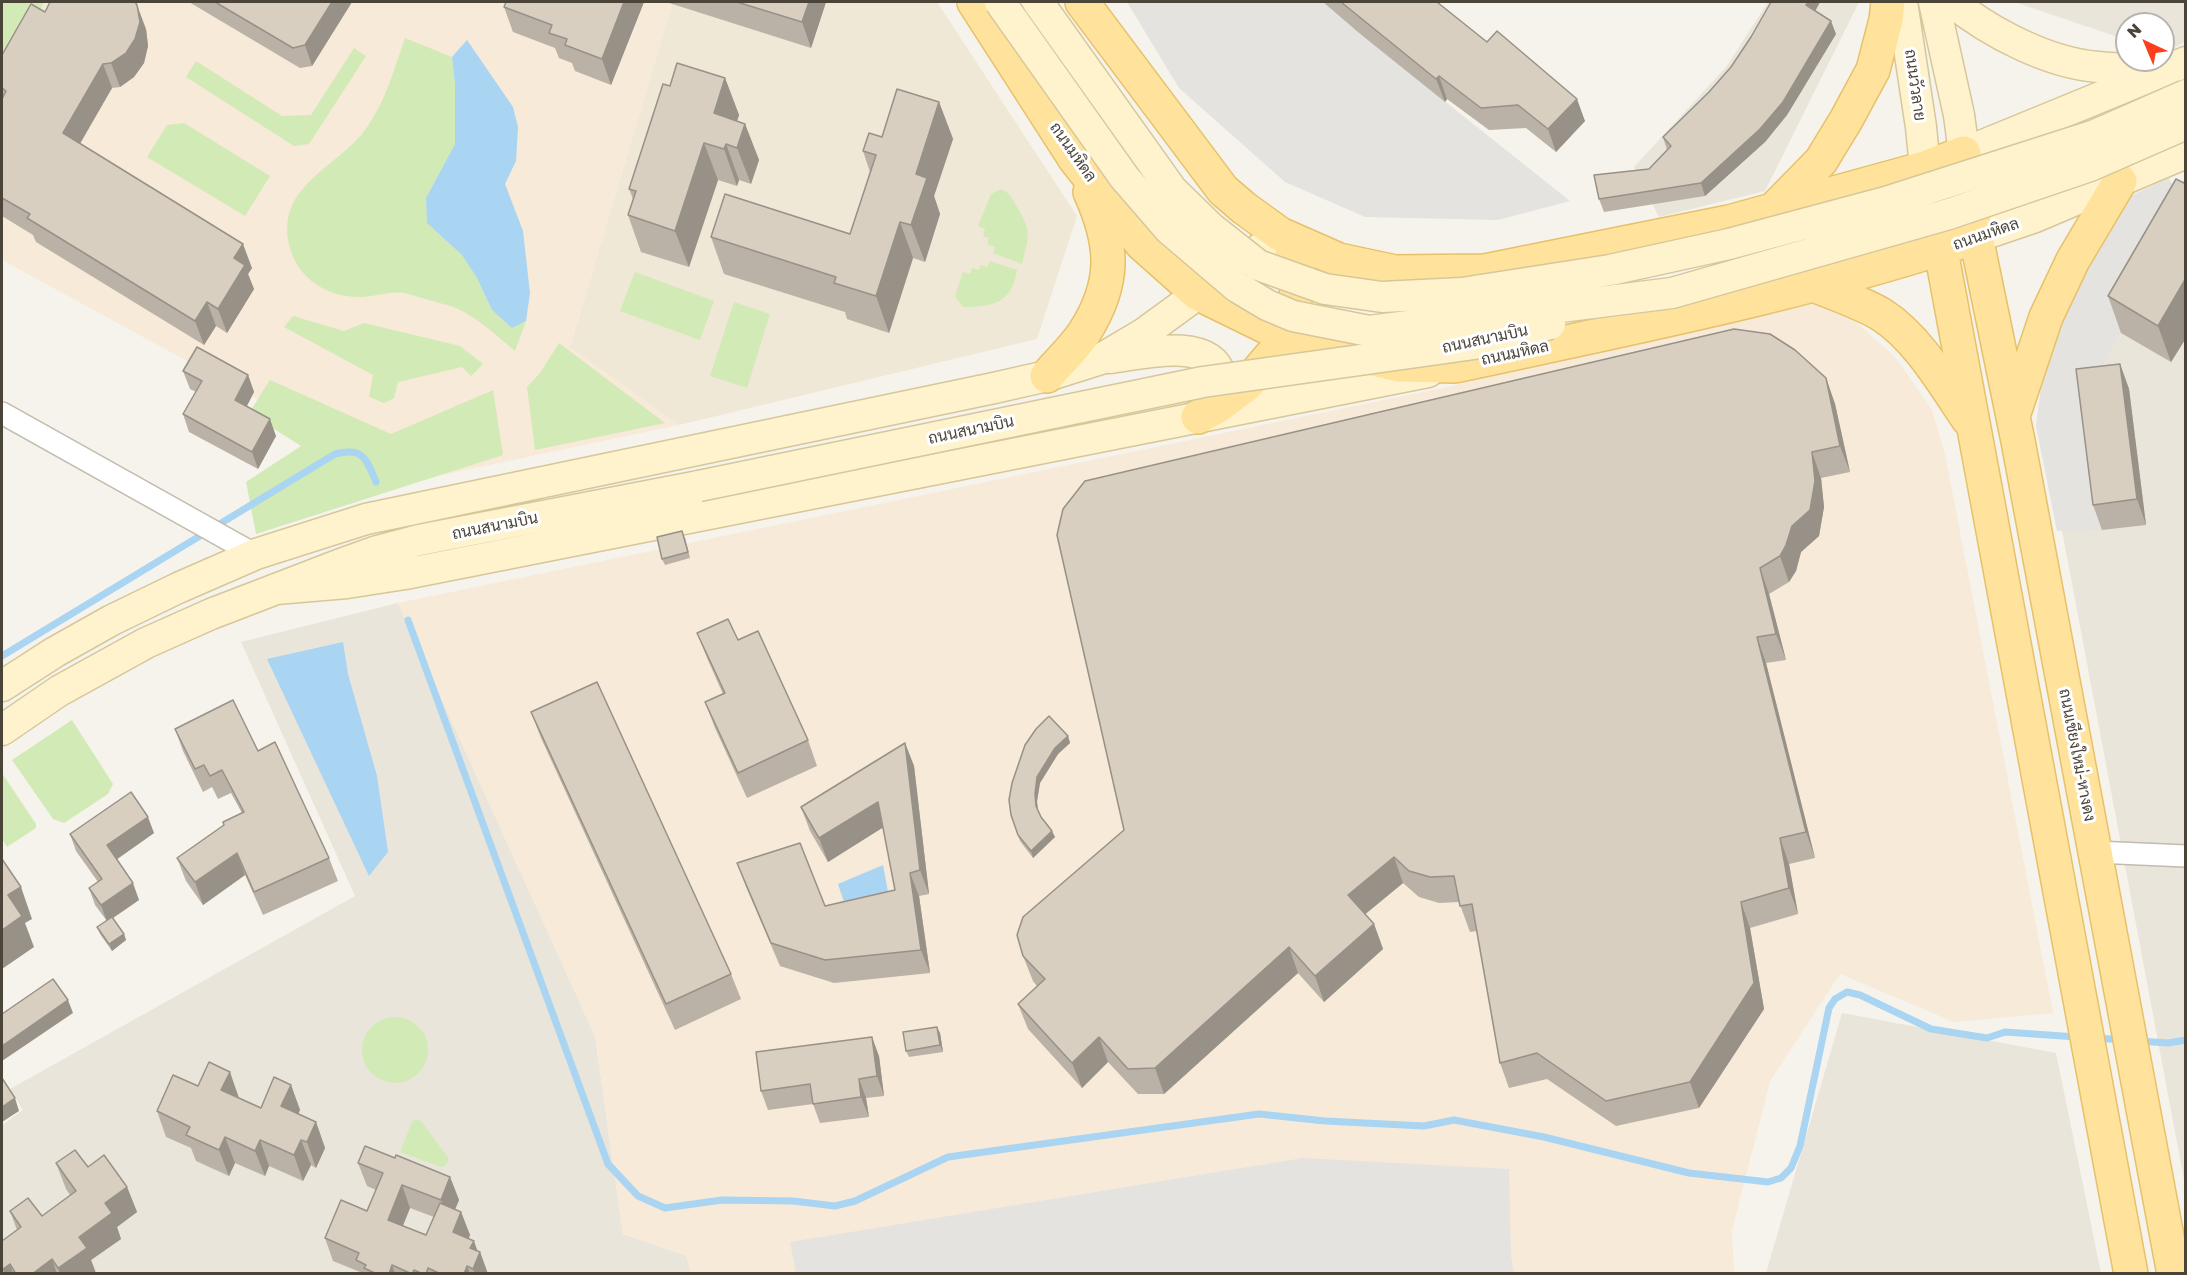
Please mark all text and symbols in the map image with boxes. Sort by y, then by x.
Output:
north arrow [2115,12,2175,72]
text: N [2123,19,2145,42]
street label: ถนนวัวลาย [1900,48,1930,122]
street label: ถนนมหิดล [1046,118,1100,186]
street label: ถนนมหิดล [1951,214,2021,254]
street label: ถนนสนามบิน [1440,321,1530,357]
street label: ถนนมหิดล [1480,336,1550,370]
street label: ถนนสนามบิน [926,412,1016,448]
street label: ถนนสนามบิน [450,508,540,544]
street label: ถนนเชียงใหม่-หางดง [2055,687,2099,823]

